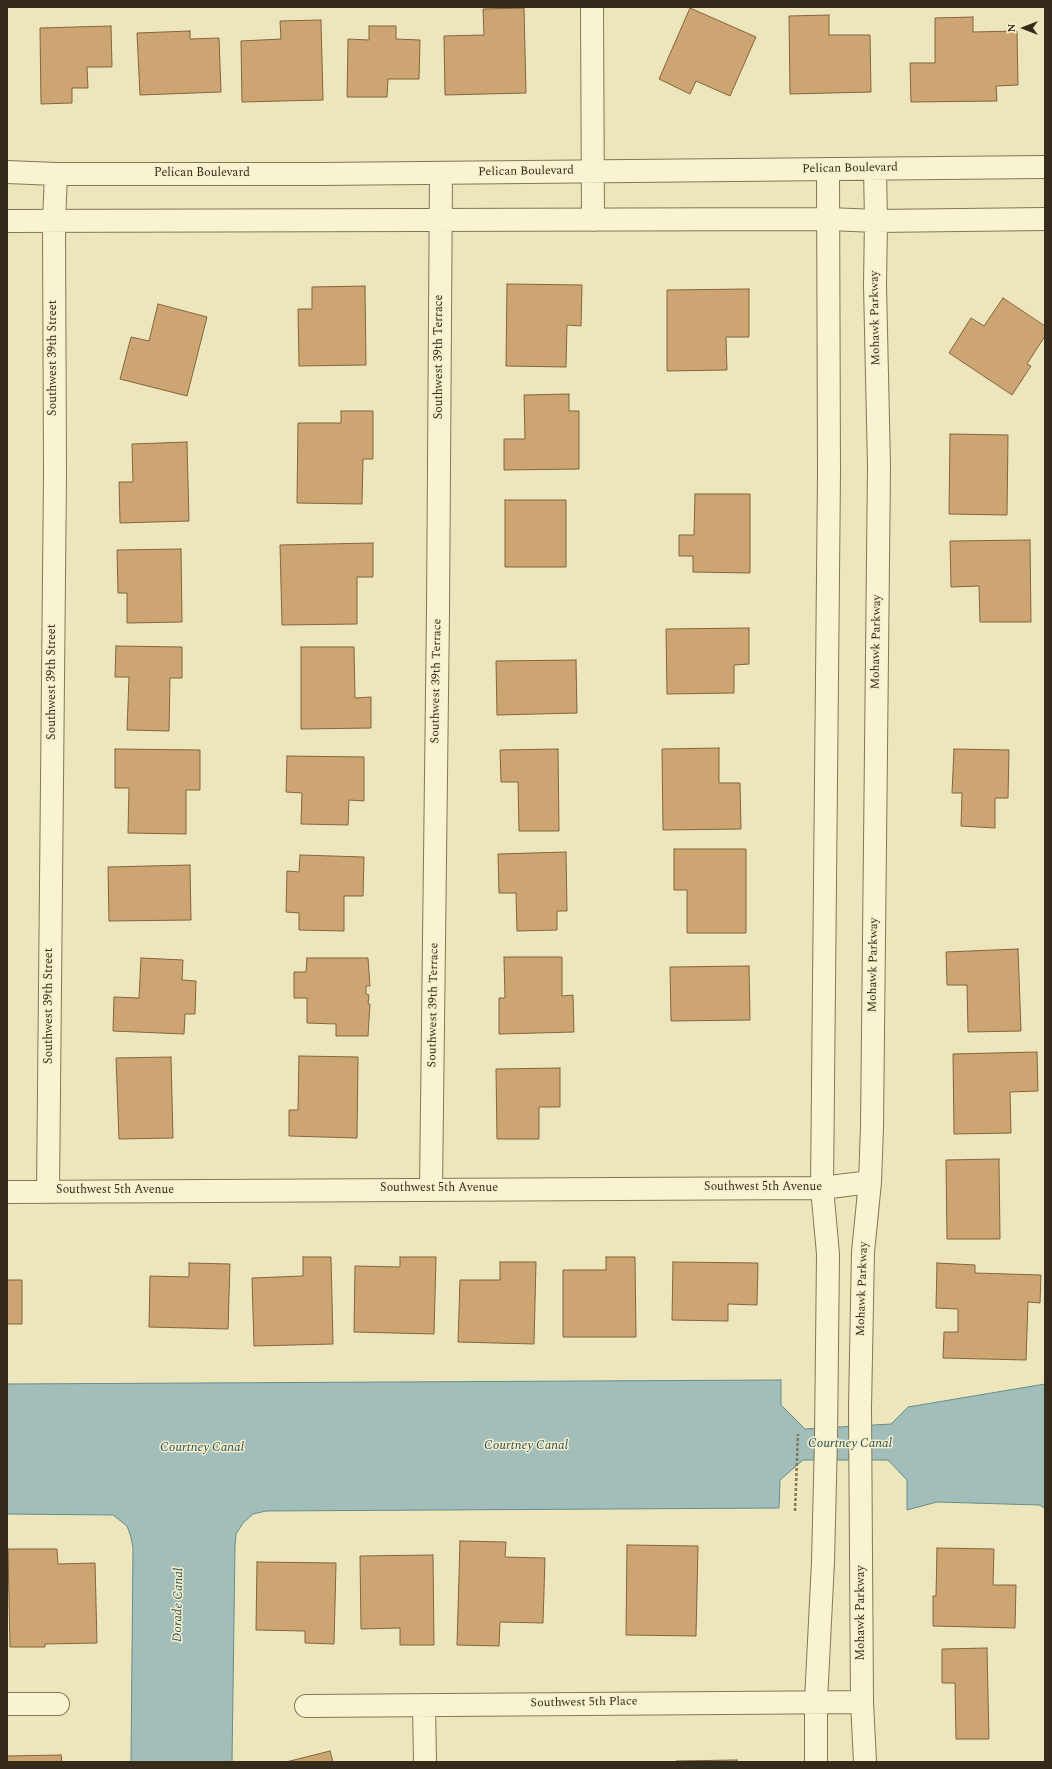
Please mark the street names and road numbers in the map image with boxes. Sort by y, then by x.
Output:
street label: Pelican Boulevard [802,161,898,177]
street label: Pelican Boulevard [478,164,574,180]
street label: Pelican Boulevard [154,167,250,181]
street label: Mohawk Parkway [868,270,884,366]
street label: Southwest 39th Terrace [433,295,447,419]
street label: Southwest 39th Street [47,300,61,416]
street label: Mohawk Parkway [869,594,885,690]
street label: Southwest 39th Terrace [429,619,445,743]
street label: Southwest 39th Street [46,624,60,740]
street label: Mohawk Parkway [866,917,882,1013]
street label: Southwest 39th Terrace [426,943,442,1067]
street label: Southwest 39th Street [43,948,57,1064]
street label: Southwest 5th Avenue [704,1181,822,1195]
street label: Southwest 5th Avenue [380,1182,498,1196]
street label: Southwest 5th Avenue [56,1184,174,1198]
street label: Mohawk Parkway [854,1241,872,1337]
street label: Mohawk Parkway [855,1566,869,1660]
street label: Southwest 5th Place [530,1695,638,1711]

